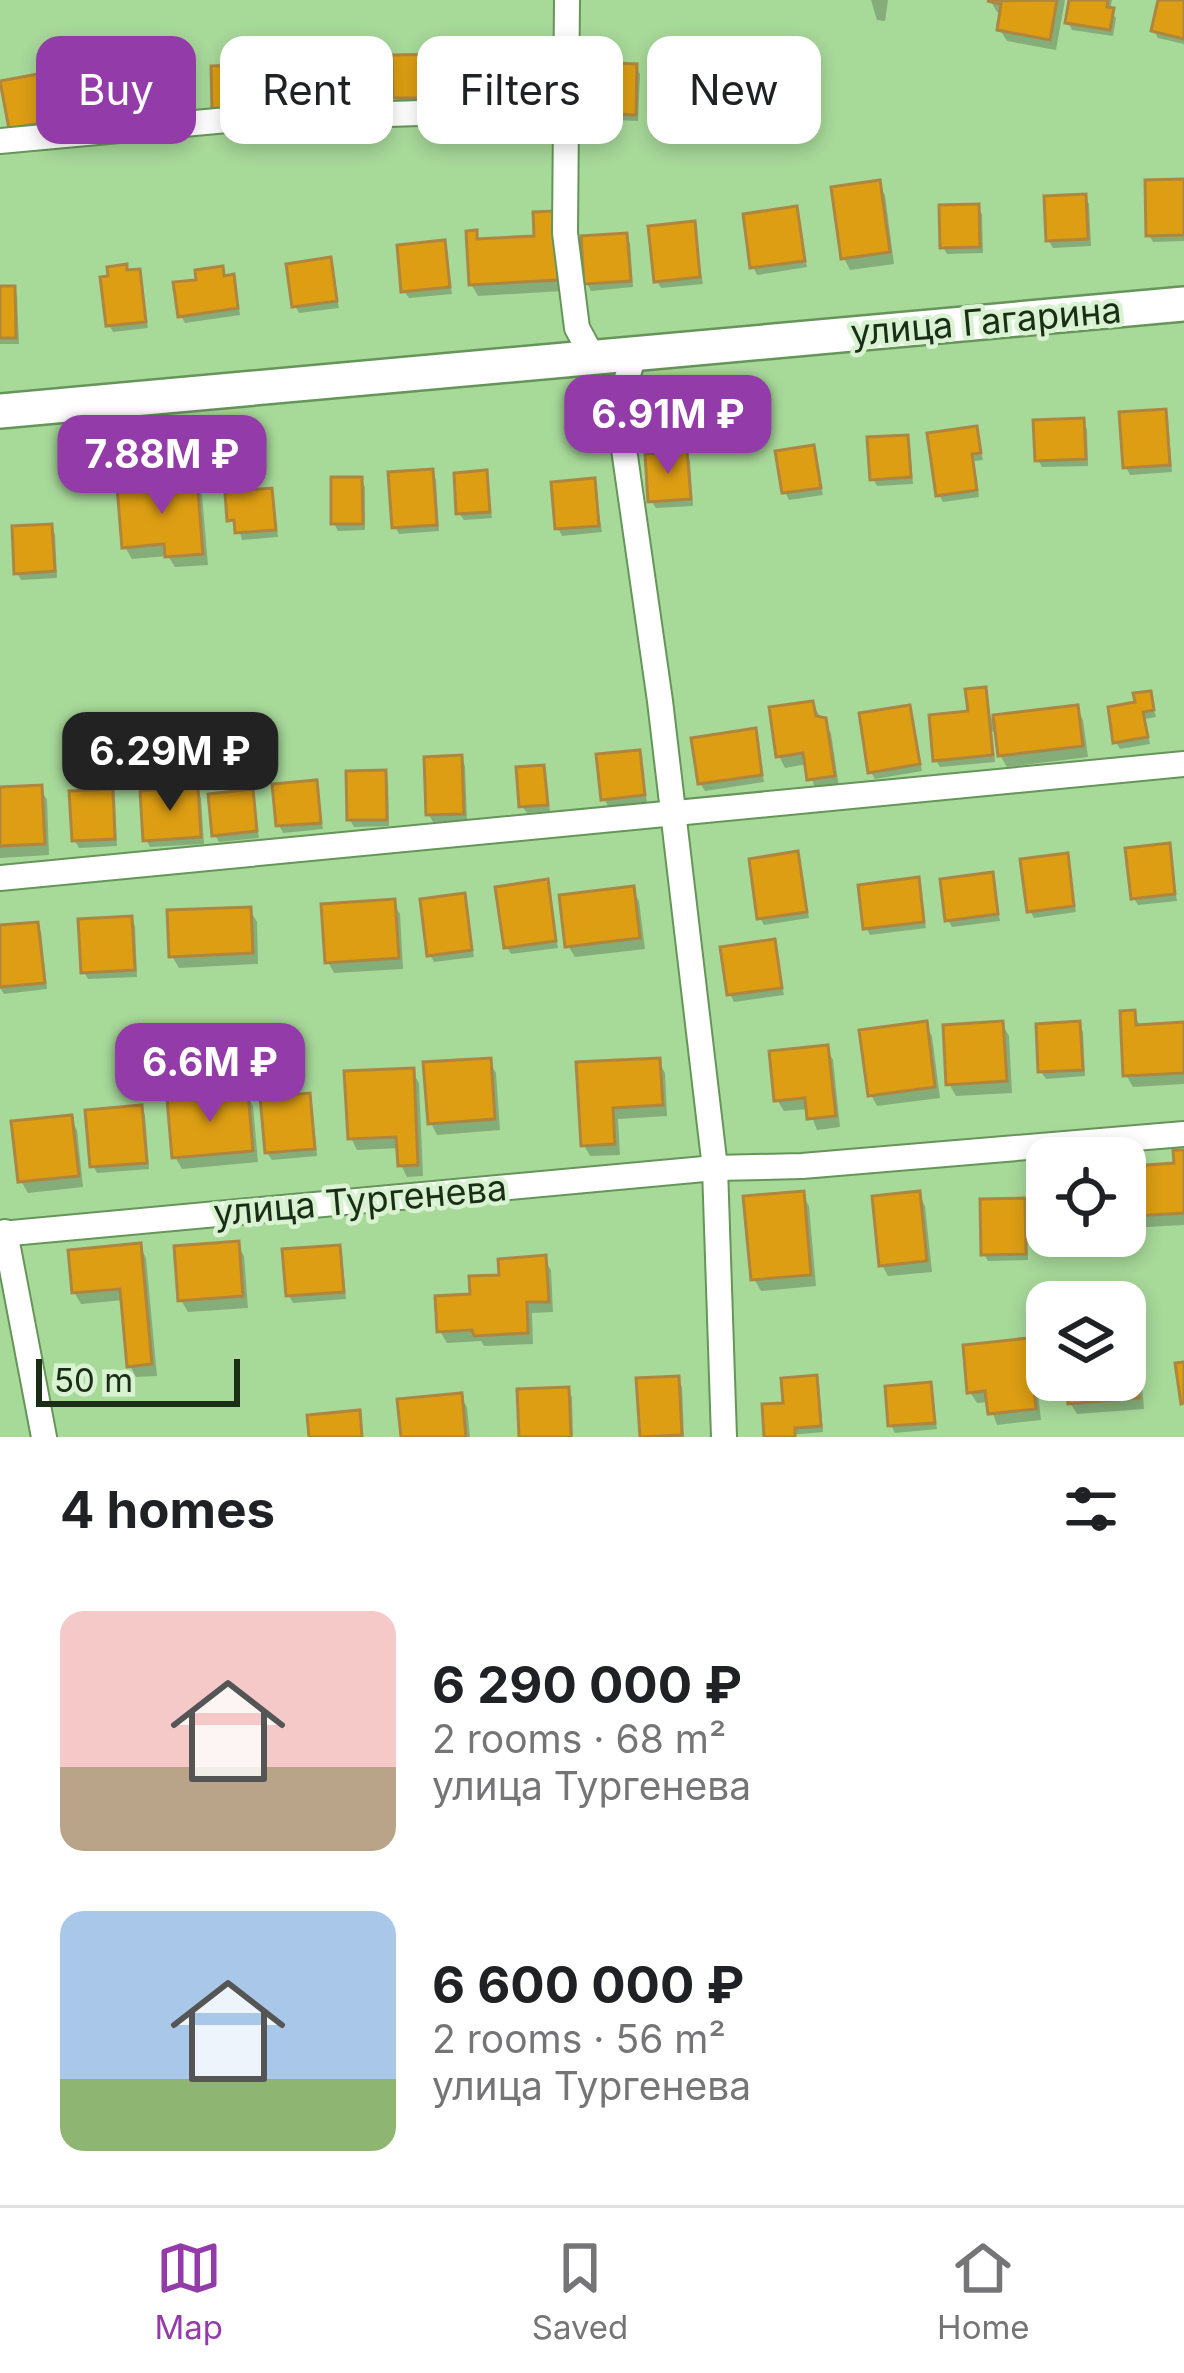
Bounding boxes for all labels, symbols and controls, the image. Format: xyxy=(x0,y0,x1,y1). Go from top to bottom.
chip: Buy xyxy=(36,36,196,144)
chip: Rent xyxy=(220,36,393,144)
chip: Filters xyxy=(417,36,623,144)
chip: New xyxy=(647,36,821,144)
street label: улица Гагарина xyxy=(849,287,1123,355)
pin: 6.91M ₽ xyxy=(557,375,779,477)
text: 6.91M ₽ xyxy=(591,390,745,437)
pin: 7.88M ₽ xyxy=(51,415,273,517)
text: 7.88M ₽ xyxy=(85,430,240,477)
pin: 6.29M ₽ xyxy=(59,712,281,814)
text: 6.29M ₽ xyxy=(89,727,251,774)
pin: 6.6M ₽ xyxy=(112,1023,308,1125)
text: 6.6M ₽ xyxy=(142,1038,278,1085)
map controls xyxy=(1026,1137,1146,1401)
button: locate xyxy=(1026,1137,1146,1257)
street label: улица Тургенева xyxy=(211,1165,509,1235)
button: layers xyxy=(1026,1281,1146,1401)
scale bar xyxy=(36,1353,240,1406)
text: 50 m xyxy=(54,1360,133,1400)
icon: filters xyxy=(1058,1476,1124,1542)
text: 4 homes xyxy=(60,1479,275,1540)
text: 6 290 000 ₽ xyxy=(432,1654,742,1715)
icon: home xyxy=(156,1659,300,1803)
text: 2 rooms · 68 m² xyxy=(432,1715,726,1762)
text: улица Тургенева xyxy=(432,1762,751,1809)
text: 6 600 000 ₽ xyxy=(432,1954,744,2015)
icon: home xyxy=(156,1959,300,2103)
text: 2 rooms · 56 m² xyxy=(432,2015,726,2062)
text: улица Тургенева xyxy=(432,2062,751,2109)
tab: Map xyxy=(154,2235,223,2347)
tab: Saved xyxy=(532,2235,628,2347)
tab: Home xyxy=(937,2235,1030,2347)

